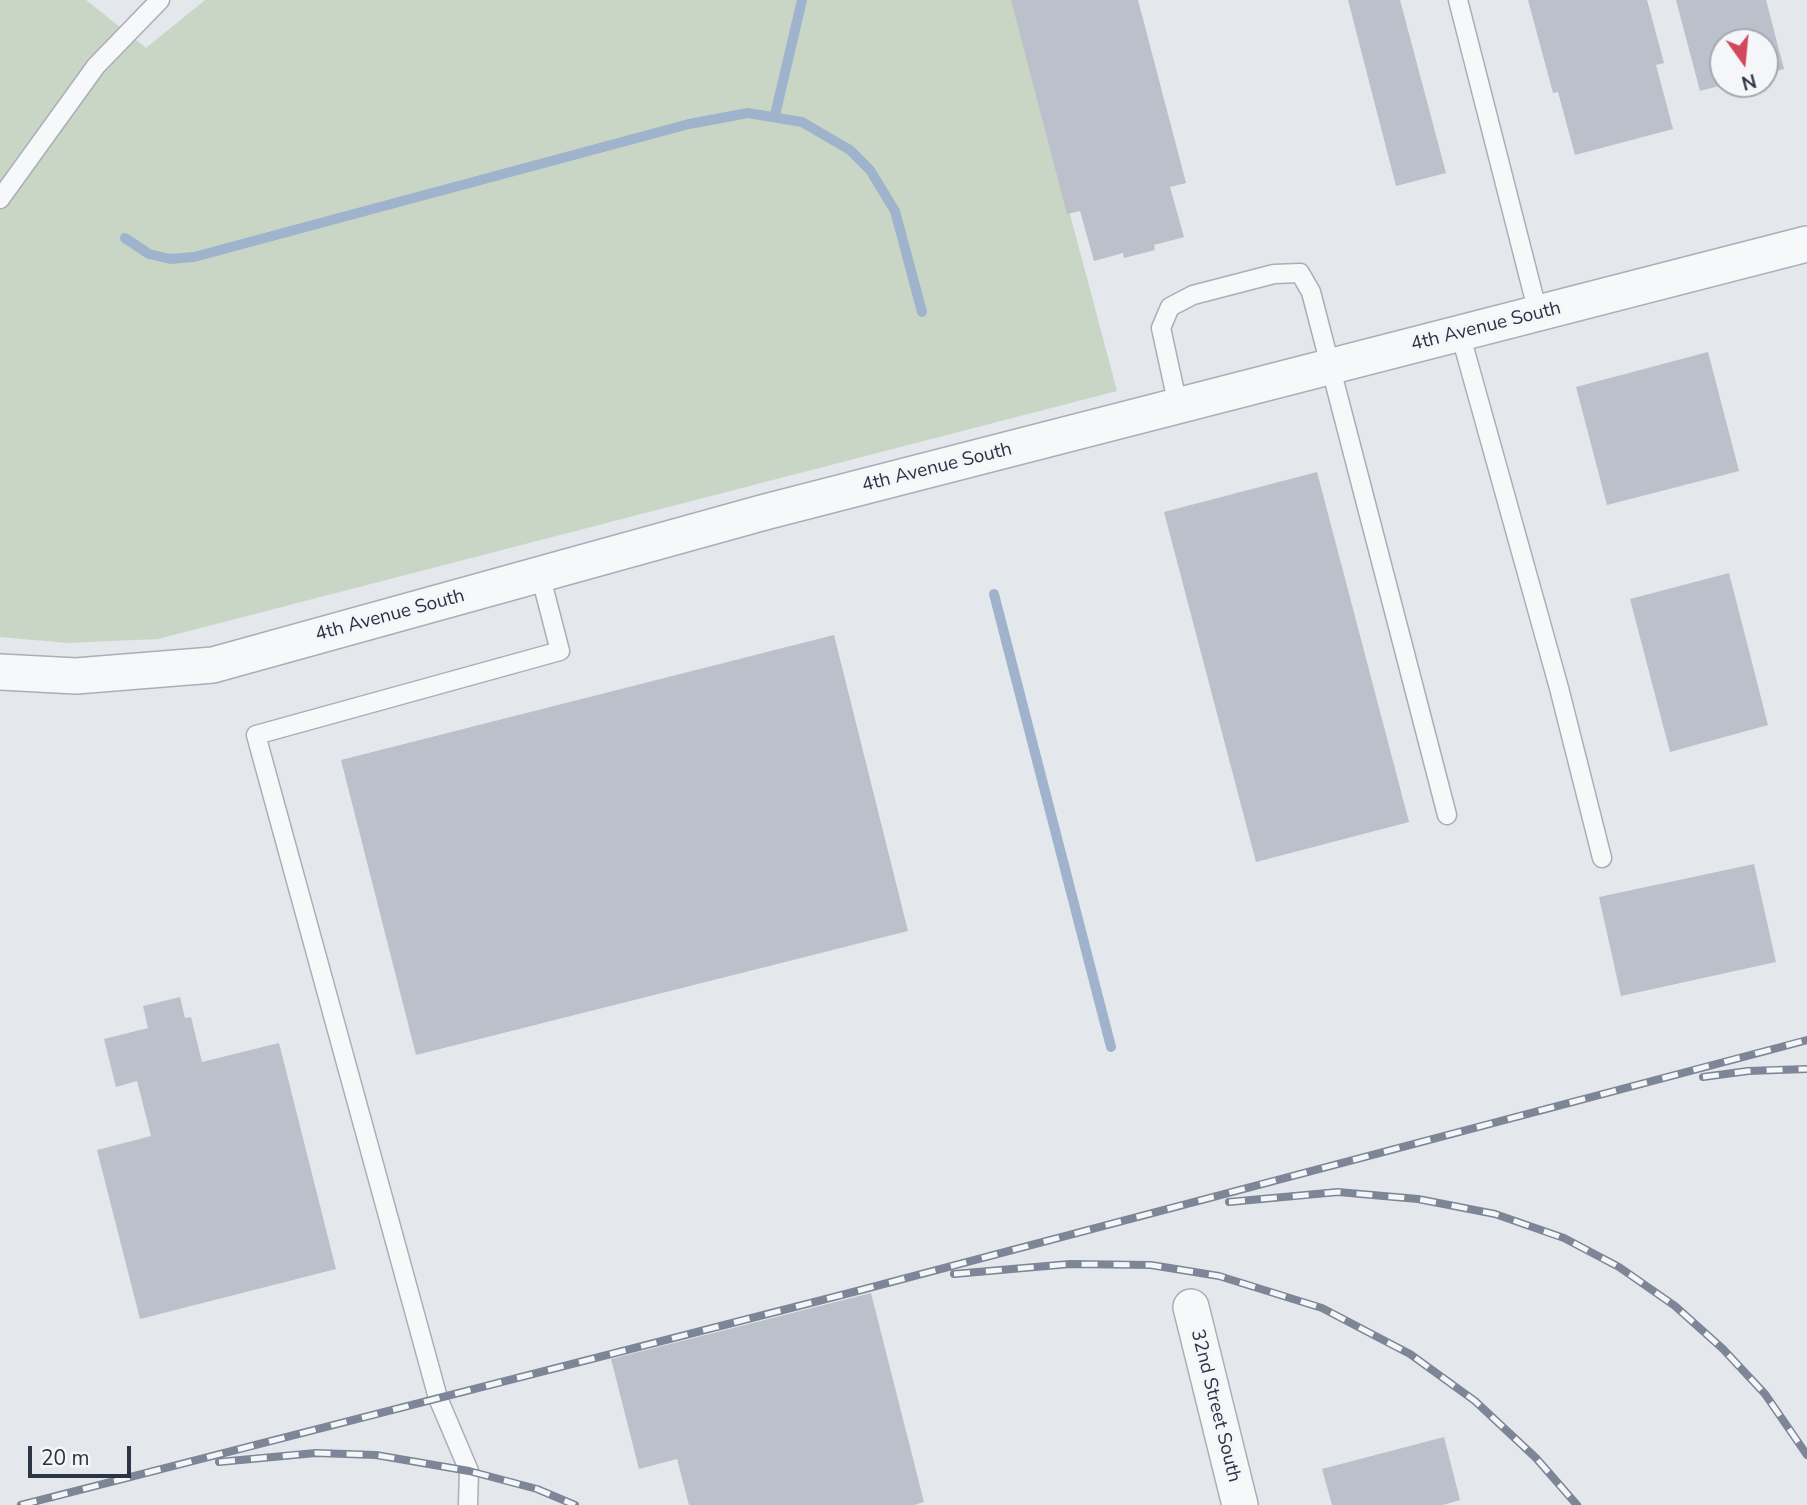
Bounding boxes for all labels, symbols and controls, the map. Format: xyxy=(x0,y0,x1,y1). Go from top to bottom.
north arrow xyxy=(1709,28,1779,98)
text: N xyxy=(1739,67,1759,96)
street label: 4th Avenue South xyxy=(1409,297,1563,357)
street label: 4th Avenue South xyxy=(860,438,1014,498)
street label: 4th Avenue South xyxy=(313,585,467,647)
street label: 32nd Street South xyxy=(1185,1327,1245,1485)
scale bar xyxy=(32,1432,135,1476)
text: 20 m xyxy=(41,1444,90,1472)

